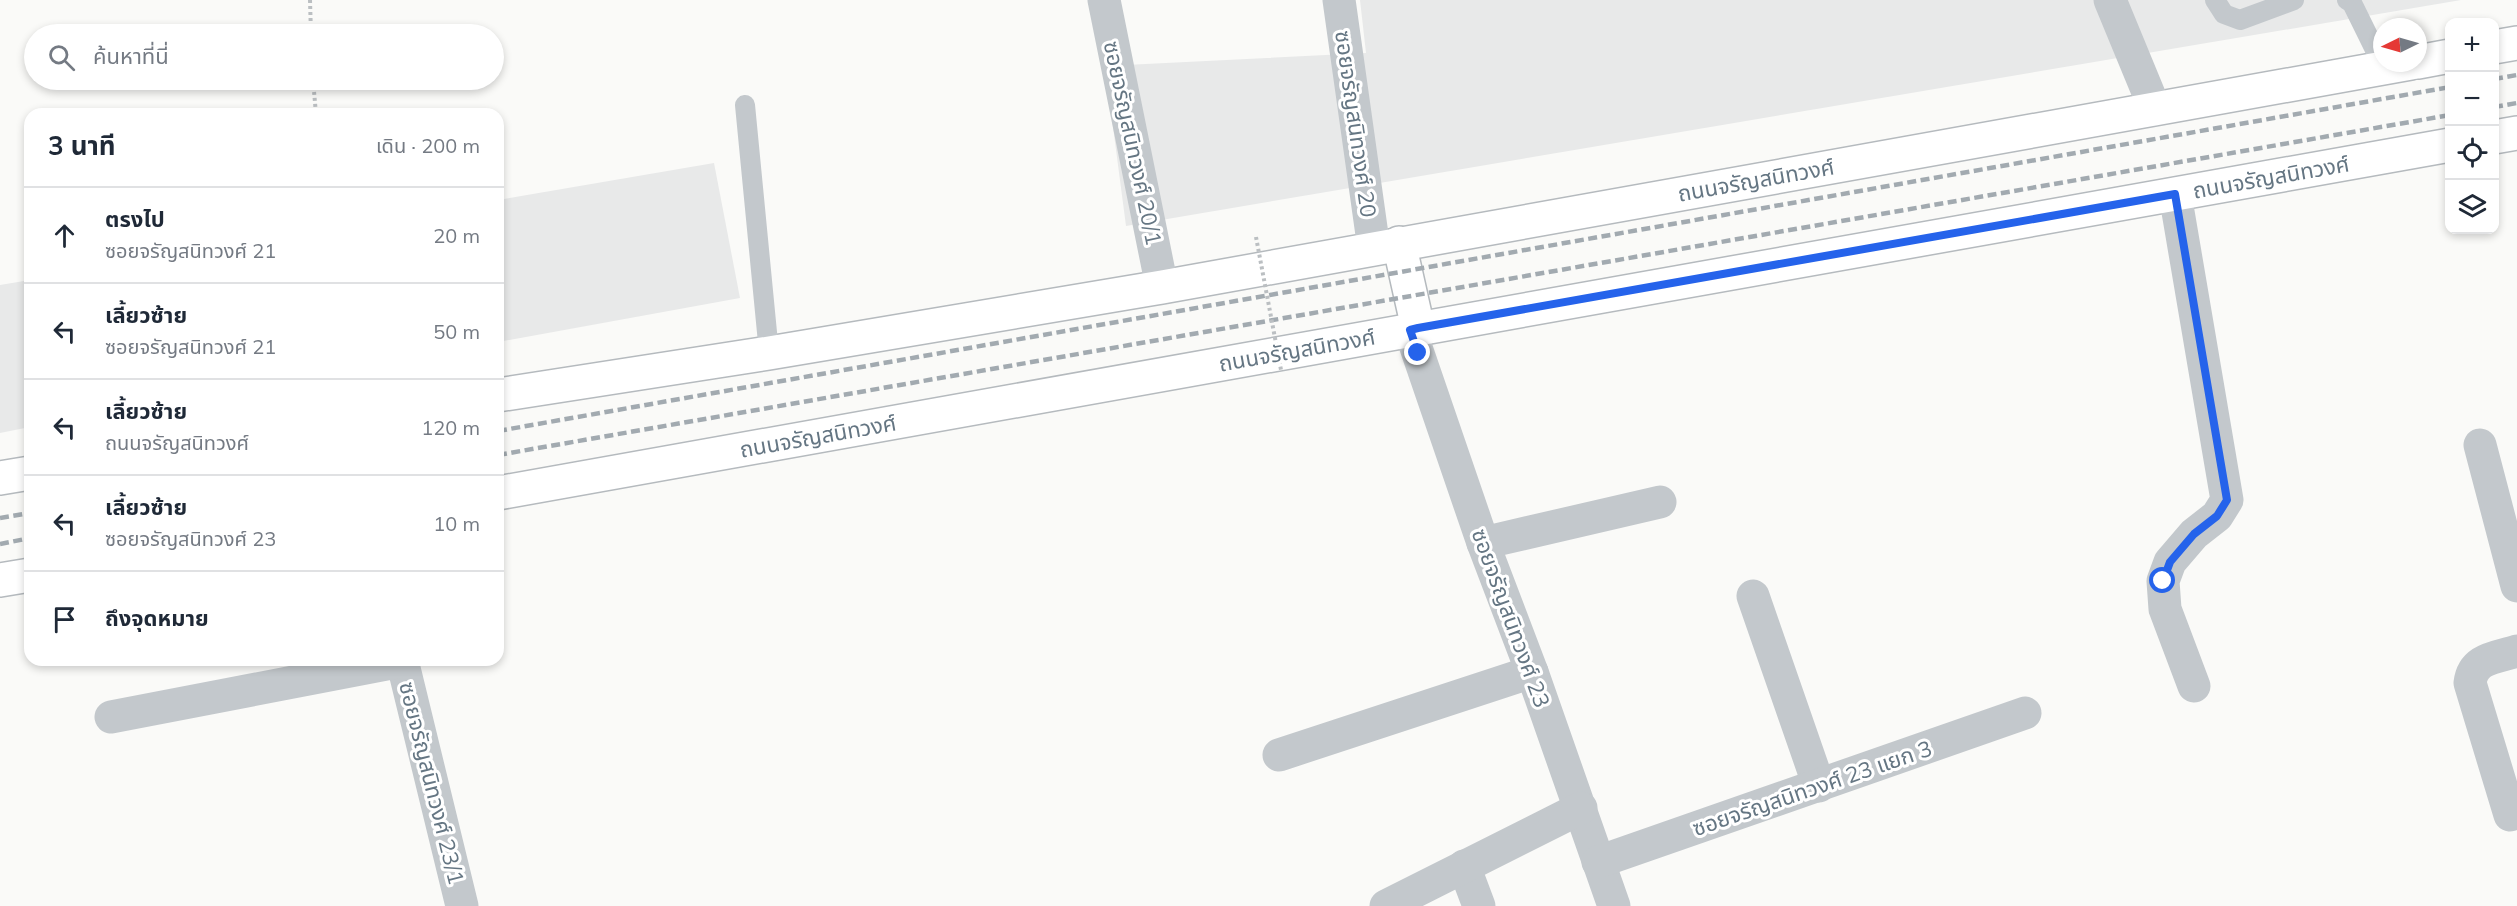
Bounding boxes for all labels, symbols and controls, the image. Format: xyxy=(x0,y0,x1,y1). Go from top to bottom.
north arrow xyxy=(2373,18,2427,72)
map controls xyxy=(2445,18,2499,234)
button: + xyxy=(2445,18,2499,72)
search box xyxy=(24,24,504,90)
street label: ซอยจรัญสนิทวงศ์ 20 xyxy=(1329,29,1383,219)
street label: ซอยจรัญสนิทวงศ์ 20/1 xyxy=(1098,38,1168,248)
icon: search xyxy=(45,41,78,74)
text: ค้นหาที่นี่ xyxy=(93,42,169,70)
button: − xyxy=(2445,72,2499,126)
button: locate xyxy=(2445,126,2499,180)
text: 3 นาที xyxy=(48,129,116,162)
text: เดิน · 200 m xyxy=(376,133,480,158)
street label: ถนนจรัญสนิทวงศ์ xyxy=(2190,149,2352,205)
street label: ถนนจรัญสนิทวงศ์ xyxy=(1675,152,1837,208)
button: layers xyxy=(2445,180,2499,234)
text: ตรงไป xyxy=(105,205,165,233)
icon: ahead xyxy=(48,219,81,252)
text: 20 m xyxy=(433,223,480,248)
text: ซอยจรัญสนิทวงศ์ 21 xyxy=(105,238,276,263)
text: เลี้ยวซ้าย xyxy=(105,301,187,329)
icon: left xyxy=(48,315,81,348)
text: 50 m xyxy=(433,319,480,344)
street label: ถนนจรัญสนิทวงศ์ xyxy=(1216,322,1378,378)
text: ซอยจรัญสนิทวงศ์ 21 xyxy=(105,334,276,359)
route end xyxy=(1404,339,1430,365)
text: เลี้ยวซ้าย xyxy=(105,397,187,425)
street label: ถนนจรัญสนิทวงศ์ xyxy=(737,408,899,464)
icon: left xyxy=(48,411,81,444)
text: 120 m xyxy=(421,415,480,440)
text: ถนนจรัญสนิทวงศ์ xyxy=(105,430,249,455)
text: เลี้ยวซ้าย xyxy=(105,493,187,521)
icon: left xyxy=(48,507,81,540)
text: 10 m xyxy=(433,511,480,536)
street label: ซอยจรัญสนิทวงศ์ 23 xyxy=(1466,525,1556,711)
text: ซอยจรัญสนิทวงศ์ 23 xyxy=(105,526,276,551)
route start xyxy=(2149,567,2175,593)
icon: arrive xyxy=(48,603,81,636)
text: ถึงจุดหมาย xyxy=(105,604,209,632)
street label: ซอยจรัญสนิทวงศ์ 23/1 xyxy=(393,679,471,887)
street label: ซอยจรัญสนิทวงศ์ 23 แยก 3 xyxy=(1689,734,1935,842)

